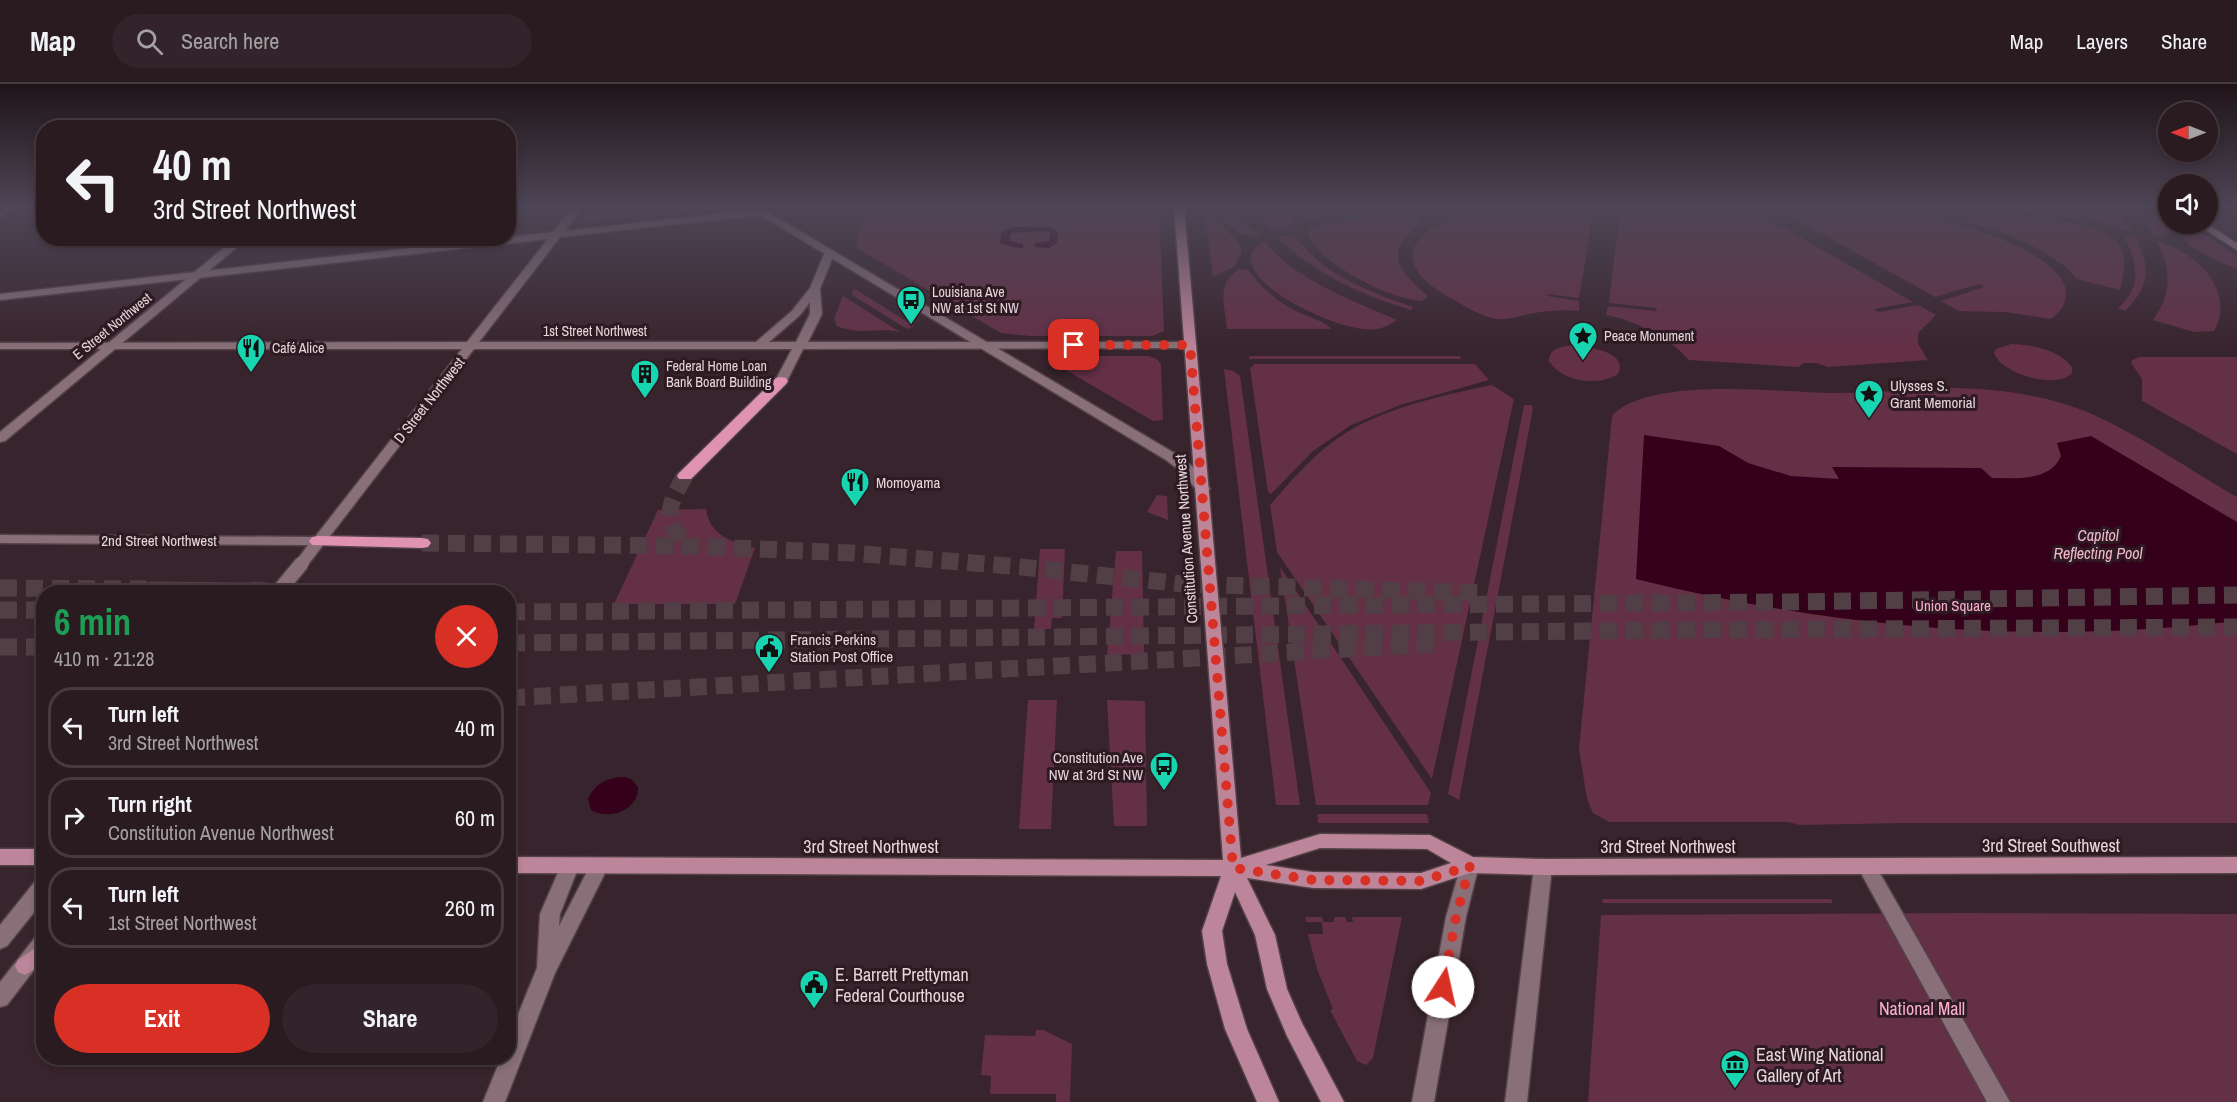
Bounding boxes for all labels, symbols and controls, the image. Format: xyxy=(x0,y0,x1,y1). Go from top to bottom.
search box xyxy=(112,14,532,68)
text: Map xyxy=(30,22,76,60)
icon: search xyxy=(133,25,166,58)
text: Search here xyxy=(181,26,279,56)
text: Map xyxy=(2010,27,2043,56)
text: Layers xyxy=(2076,27,2128,56)
text: Share xyxy=(2161,27,2207,56)
north arrow xyxy=(2158,102,2218,162)
map controls xyxy=(2158,102,2218,234)
text: 40 m xyxy=(153,137,232,193)
icon: left xyxy=(54,144,132,222)
button: sound xyxy=(2158,174,2218,234)
text: 3rd Street Northwest xyxy=(153,191,356,227)
place label: Louisiana Ave NW at 1st St NW xyxy=(932,283,1019,317)
bus stop icon: Louisiana Ave NW at 1st St NW xyxy=(895,284,927,326)
street label: E Street Northwest xyxy=(69,289,155,363)
pin xyxy=(1048,319,1099,370)
place icon: Peace Monument xyxy=(1567,320,1599,362)
street label: 1st Street Northwest xyxy=(543,322,647,340)
place label: Peace Monument xyxy=(1604,327,1694,345)
icon: arrive xyxy=(1057,328,1090,361)
restaurant icon: Café Alice xyxy=(235,332,267,374)
place label: Café Alice xyxy=(272,339,324,357)
street label: D Street Northwest xyxy=(389,352,470,447)
place label: Federal Home Loan Bank Board Building xyxy=(666,357,772,391)
building icon: Federal Home Loan Bank Board Building xyxy=(629,358,661,400)
place label: Ulysses S. Grant Memorial xyxy=(1890,375,1975,413)
place icon: Ulysses S. Grant Memorial xyxy=(1853,378,1885,420)
street label: Constitution Avenue Northwest xyxy=(1170,453,1202,624)
restaurant icon: Momoyama xyxy=(839,466,871,508)
place label: Momoyama xyxy=(876,472,940,493)
water label: Capitol Reflecting Pool xyxy=(2054,524,2144,564)
street label: 2nd Street Northwest xyxy=(101,530,217,551)
park label: Union Square xyxy=(1915,595,1991,616)
text: 6 min xyxy=(54,598,131,646)
button: close xyxy=(435,605,498,668)
place label: Francis Perkins Station Post Office xyxy=(790,629,893,667)
public building icon: Francis Perkins Station Post Office xyxy=(753,632,785,674)
text: 410 m · 21:28 xyxy=(54,645,154,672)
text: Turn left xyxy=(108,699,179,729)
icon: left xyxy=(57,711,90,744)
text: 40 m xyxy=(455,713,495,743)
text: 3rd Street Northwest xyxy=(108,729,258,756)
place label: Constitution Ave NW at 3rd St NW xyxy=(1049,747,1143,785)
bus stop icon: Constitution Ave NW at 3rd St NW xyxy=(1148,750,1180,792)
text: Turn right xyxy=(108,789,192,819)
icon: right xyxy=(57,801,90,834)
text: 60 m xyxy=(455,803,495,833)
text: Constitution Avenue Northwest xyxy=(108,819,334,846)
street label: 3rd Street Southwest xyxy=(1982,833,2120,858)
street label: 3rd Street Northwest xyxy=(803,834,939,859)
street label: 3rd Street Northwest xyxy=(1600,834,1736,859)
text: Turn left xyxy=(108,879,179,909)
icon: left xyxy=(57,891,90,924)
text: 260 m xyxy=(445,893,495,923)
text: 1st Street Northwest xyxy=(108,909,257,936)
position arrow xyxy=(1411,955,1475,1019)
place label: E. Barrett Prettyman Federal Courthouse xyxy=(835,962,969,1008)
public building icon: E. Barrett Prettyman Federal Courthouse xyxy=(798,968,830,1010)
button: Exit xyxy=(54,984,270,1053)
button: Share xyxy=(282,984,498,1053)
park label: National Mall xyxy=(1879,996,1965,1021)
place label: East Wing National Gallery of Art xyxy=(1756,1042,1883,1088)
museum icon: East Wing National Gallery of Art xyxy=(1719,1048,1751,1090)

